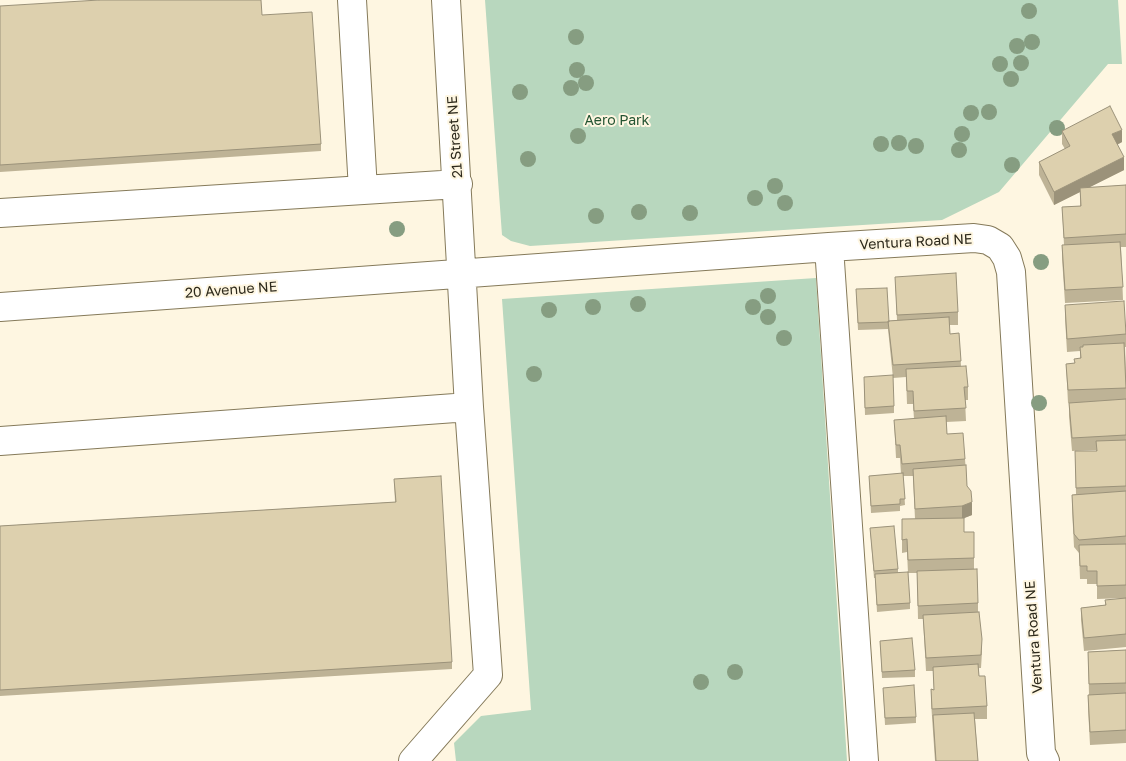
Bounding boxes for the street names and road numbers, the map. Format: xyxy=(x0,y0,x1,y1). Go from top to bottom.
street label: 21 Street NE xyxy=(444,95,466,179)
street label: Ventura Road NE xyxy=(859,231,973,253)
street label: 20 Avenue NE xyxy=(184,278,278,302)
street label: Ventura Road NE xyxy=(1022,580,1046,694)

